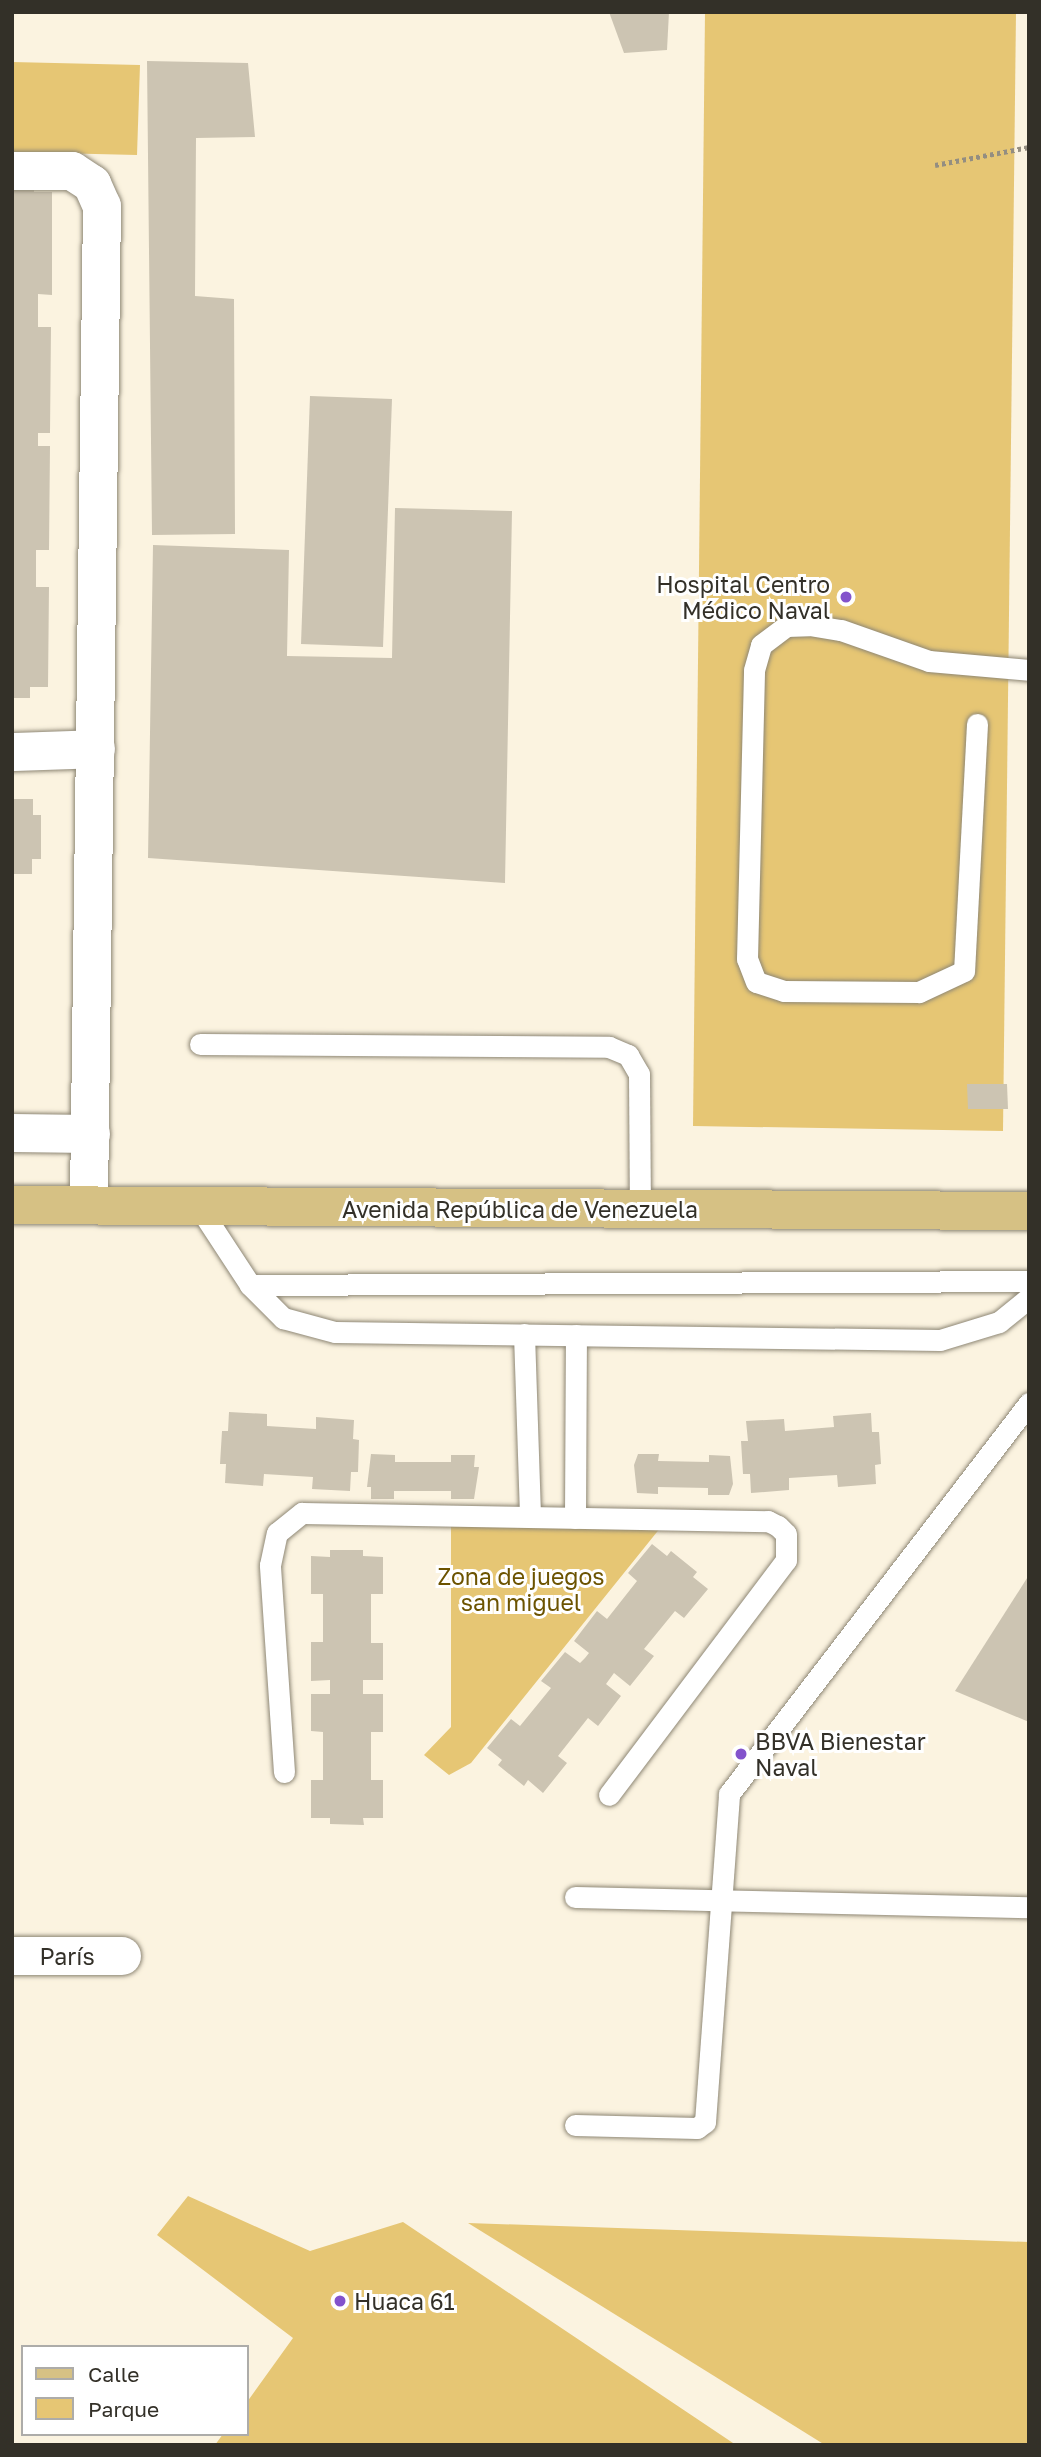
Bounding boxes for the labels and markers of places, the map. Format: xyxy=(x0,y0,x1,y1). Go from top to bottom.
place label: Hospital Centro Médico Naval xyxy=(656,570,830,624)
marker: Hospital Centro Médico Naval xyxy=(836,587,856,607)
place label: BBVA Bienestar Naval xyxy=(755,1727,926,1781)
marker: BBVA Bienestar Naval xyxy=(733,1746,749,1762)
place label: Huaca 61 xyxy=(354,2287,455,2315)
marker: Huaca 61 xyxy=(332,2293,348,2309)

